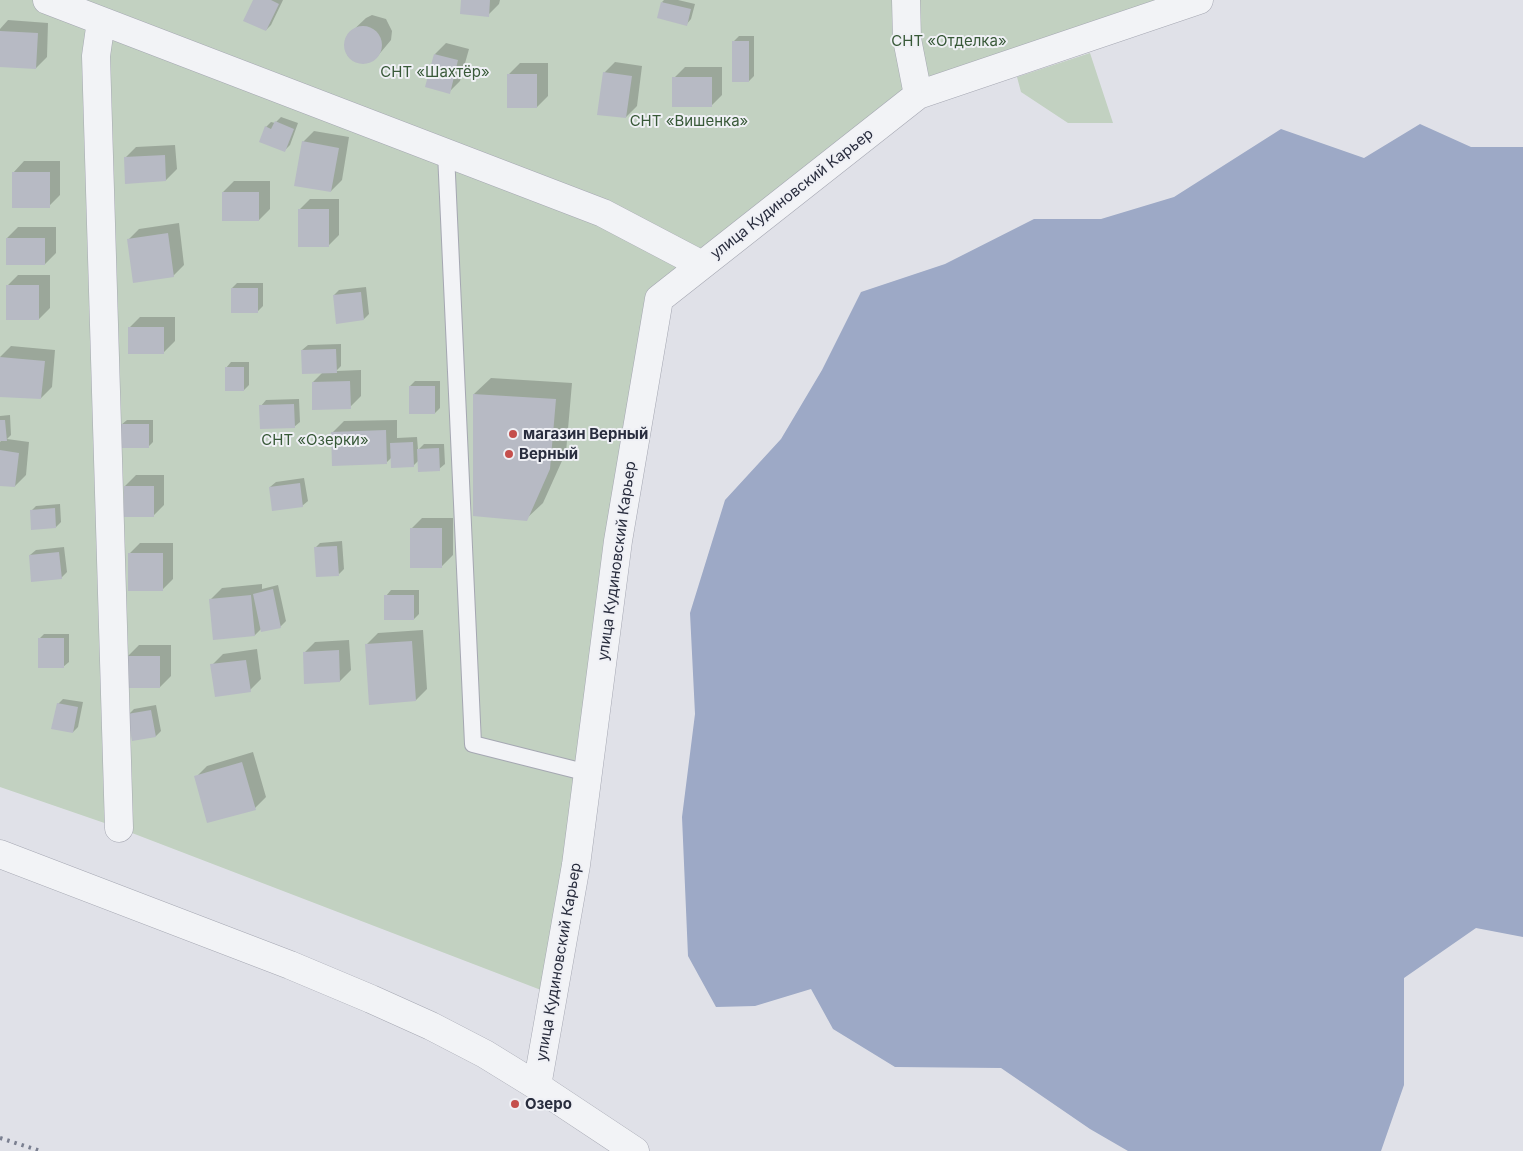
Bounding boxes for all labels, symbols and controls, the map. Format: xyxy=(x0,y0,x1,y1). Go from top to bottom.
park label: СНТ «Отделка» xyxy=(891,32,1007,50)
park label: СНТ «Шахтёр» xyxy=(380,63,490,81)
park label: СНТ «Вишенка» xyxy=(630,112,748,130)
street label: улица Кудиновский Карьер xyxy=(707,125,877,263)
place label: магазин Верный xyxy=(523,425,648,443)
marker: магазин Верный xyxy=(507,428,519,440)
park label: СНТ «Озерки» xyxy=(261,431,369,449)
place label: Верный xyxy=(519,445,578,463)
marker: Верный xyxy=(503,448,515,460)
street label: улица Кудиновский Карьер xyxy=(594,460,640,662)
street label: улица Кудиновский Карьер xyxy=(533,861,585,1063)
place label: Озеро xyxy=(525,1095,572,1113)
marker: Озеро xyxy=(509,1098,521,1110)

